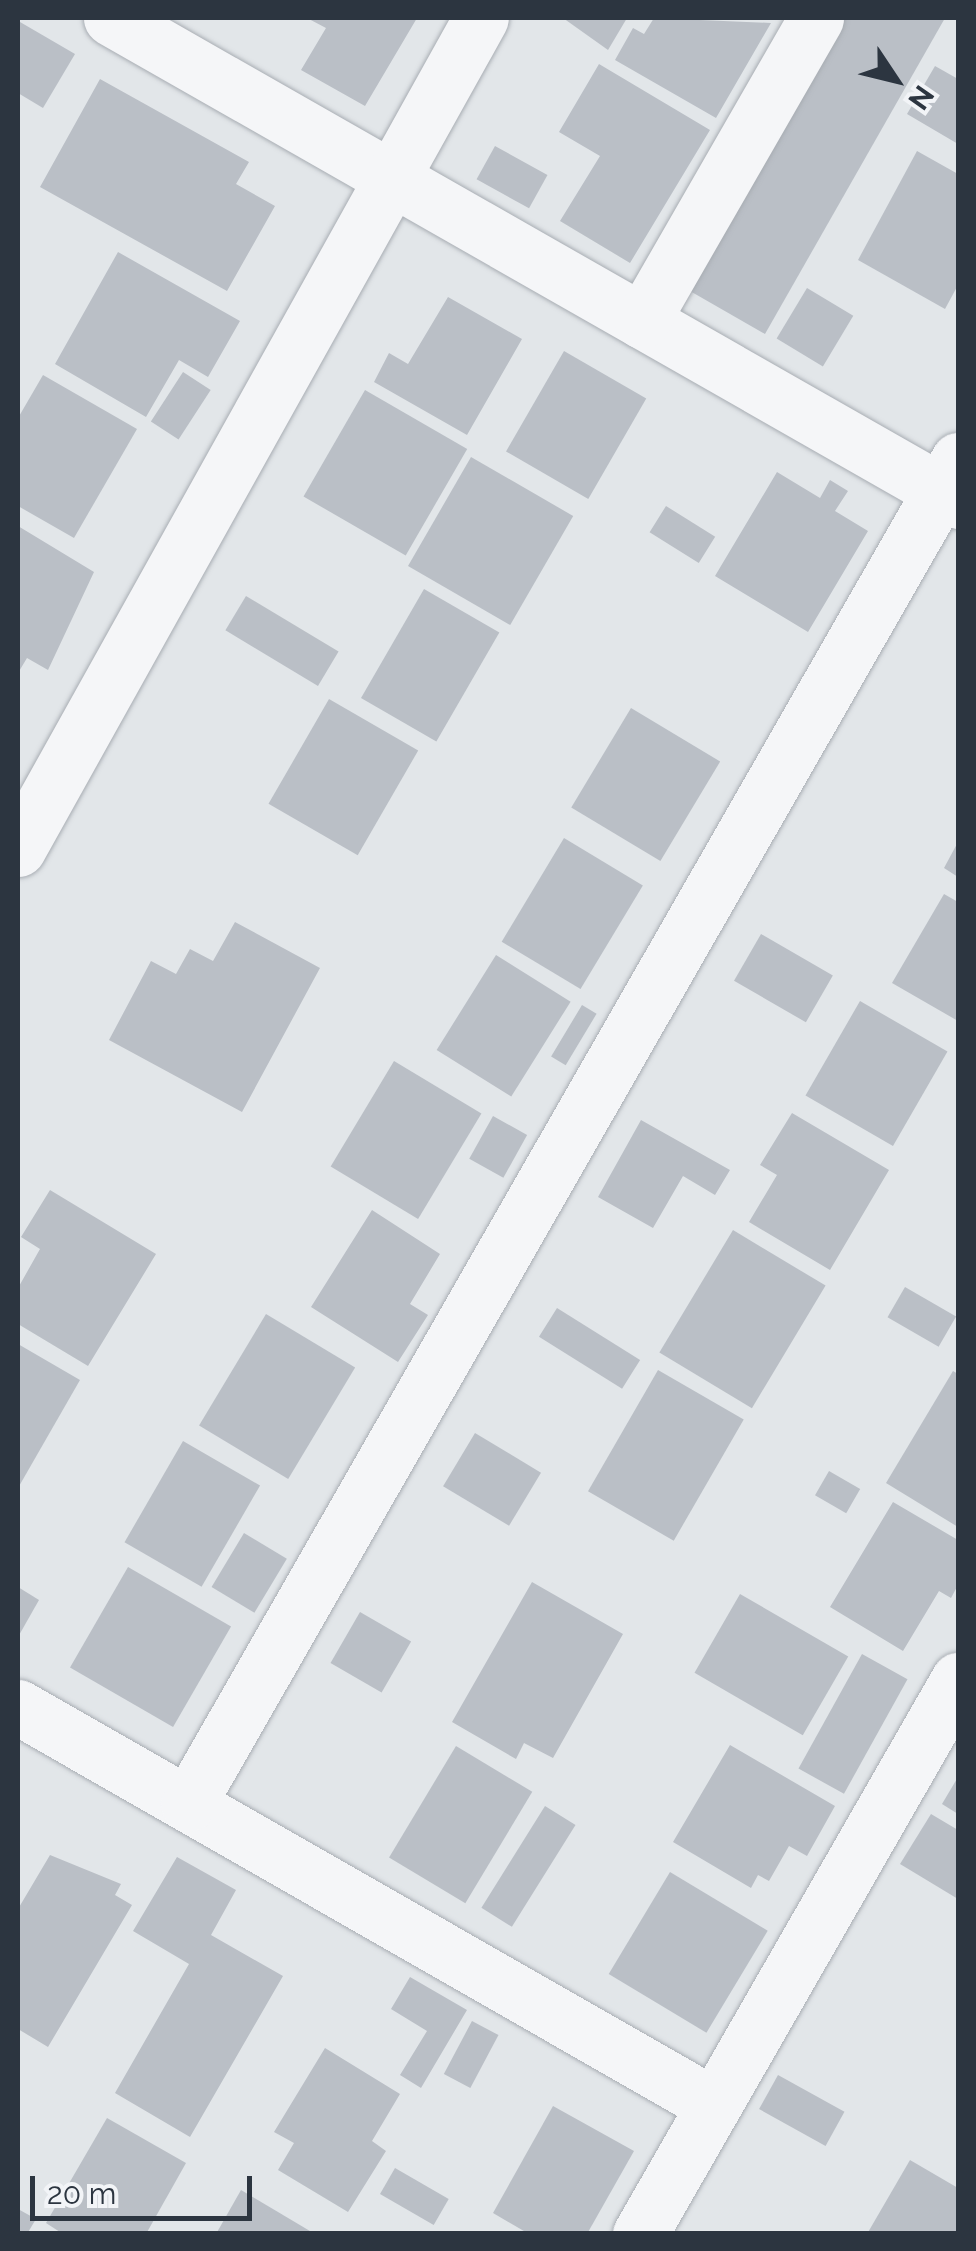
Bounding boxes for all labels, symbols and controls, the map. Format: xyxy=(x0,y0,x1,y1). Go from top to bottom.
north arrow xyxy=(846,30,946,130)
text: N xyxy=(901,79,941,116)
scale bar xyxy=(35,2156,258,2218)
text: 20 m xyxy=(47,2176,116,2211)

